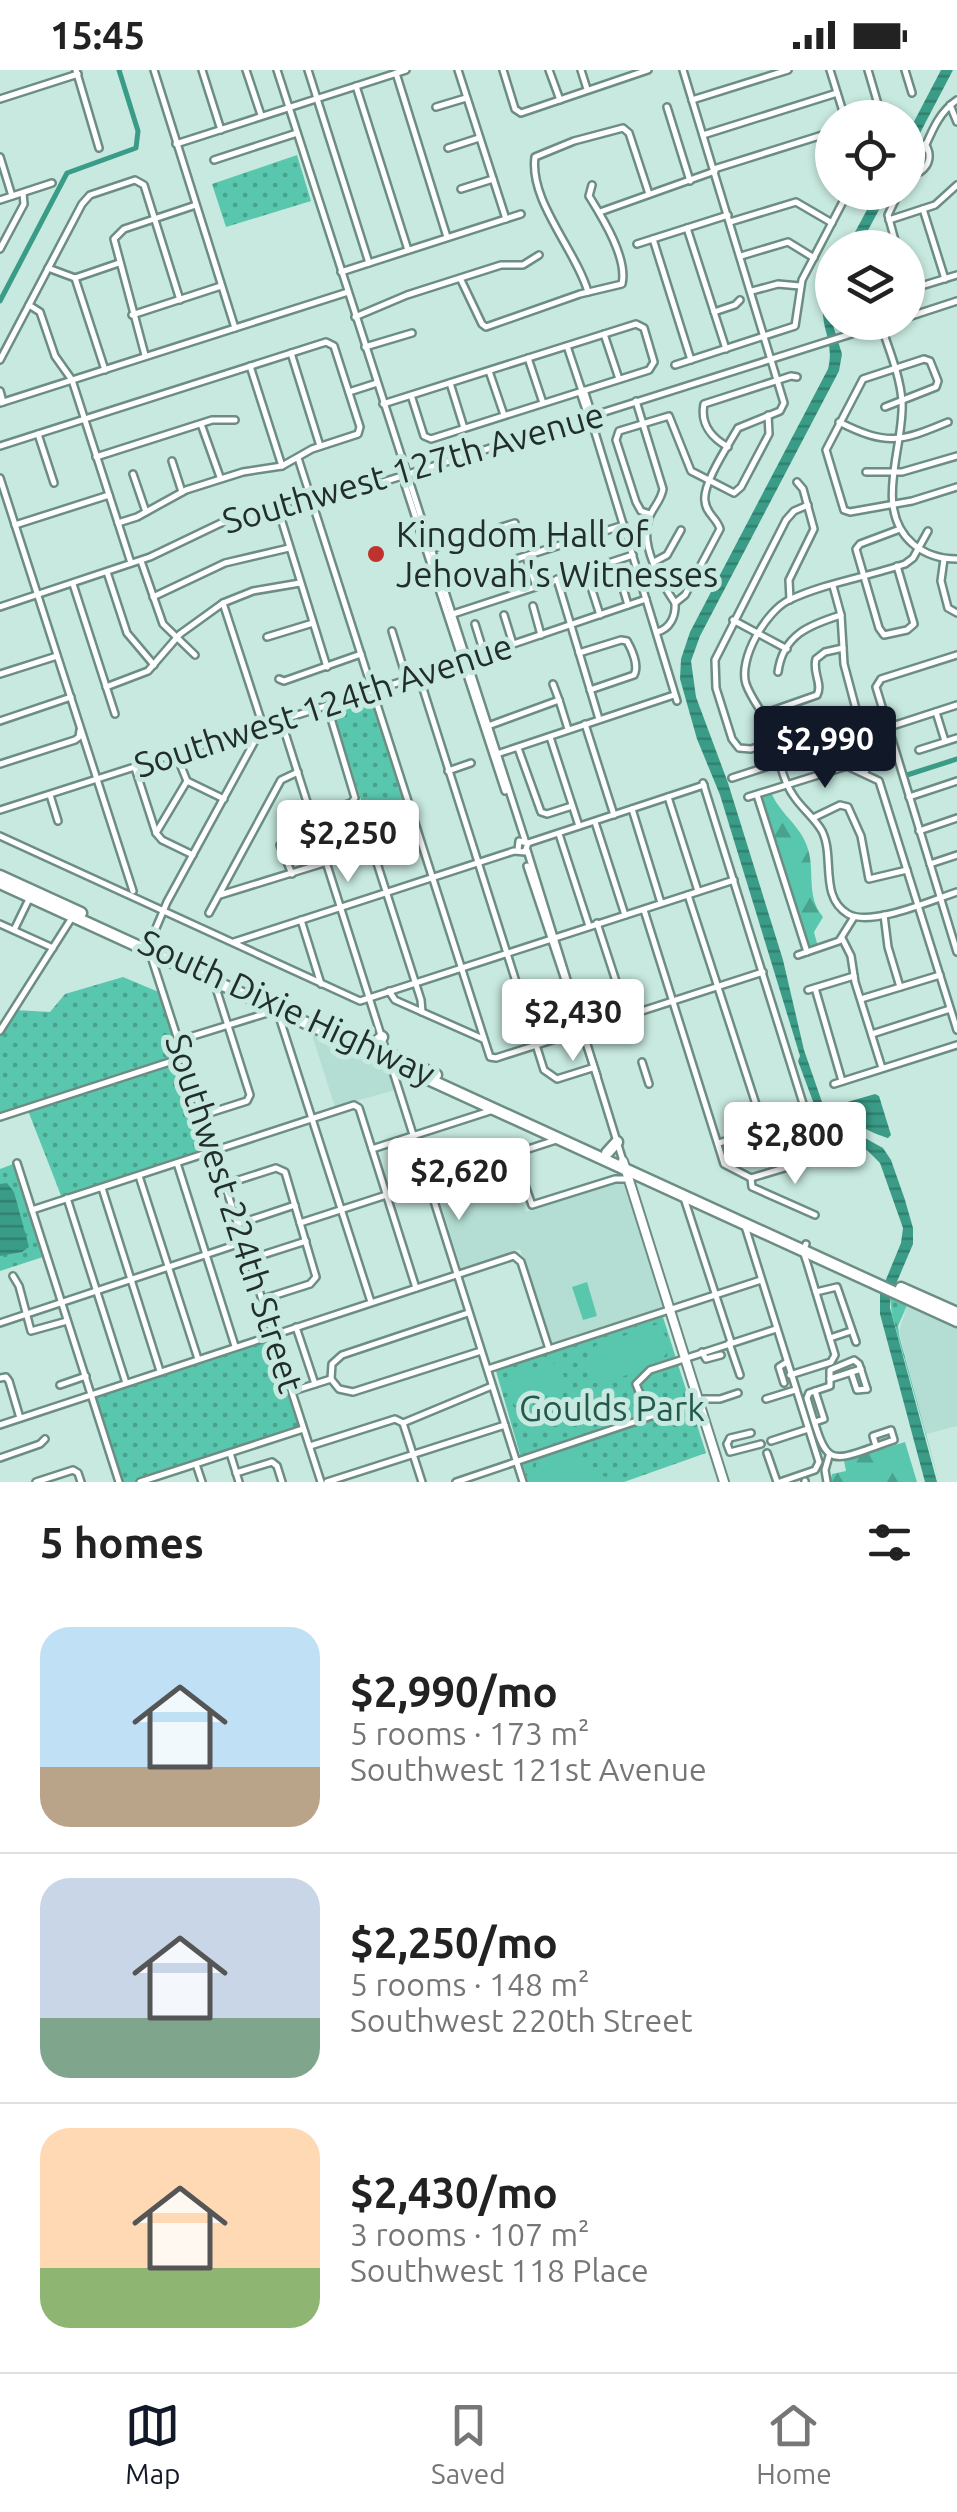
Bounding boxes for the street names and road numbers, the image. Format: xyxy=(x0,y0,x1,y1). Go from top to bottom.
street label: Southwest 127th Avenue xyxy=(218,393,608,541)
street label: Southwest 124th Avenue xyxy=(129,625,517,785)
street label: South Dixie Highway xyxy=(133,921,442,1093)
street label: Southwest 224th Street xyxy=(158,1029,312,1398)

